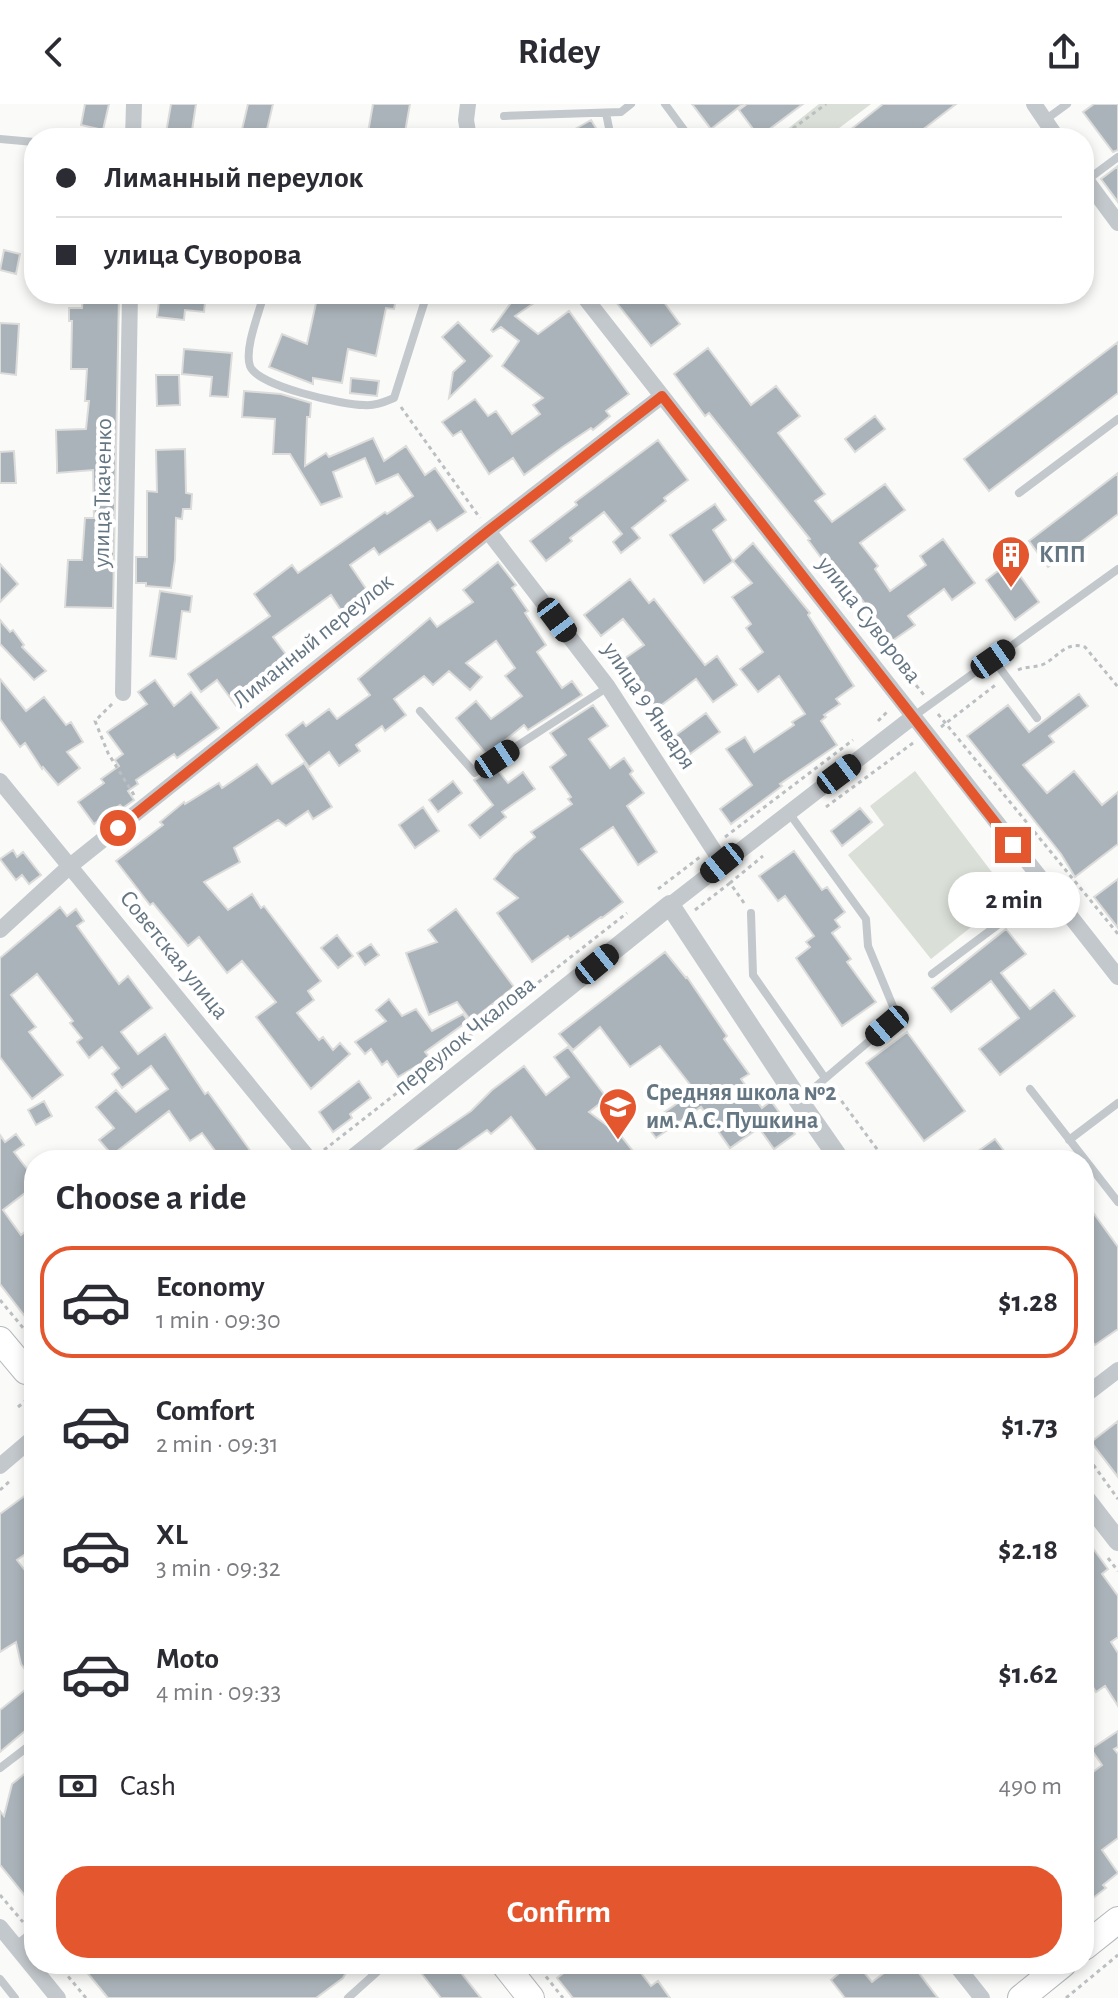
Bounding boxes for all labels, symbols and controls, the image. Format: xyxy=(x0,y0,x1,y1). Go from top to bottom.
icon: back xyxy=(32,30,76,74)
icon: share xyxy=(1042,30,1086,74)
text: Ridey xyxy=(518,34,600,70)
text: Лиманный переулок xyxy=(104,163,363,193)
text: улица Суворова xyxy=(104,240,302,270)
street label: улица Ткаченко xyxy=(90,418,116,569)
building icon: КПП xyxy=(990,534,1032,589)
place label: КПП xyxy=(1039,543,1086,567)
street label: улица Суворова xyxy=(812,552,926,688)
street label: Лиманный переулок xyxy=(228,569,398,713)
car xyxy=(533,594,581,646)
car xyxy=(966,635,1020,683)
street label: улица 9 Января xyxy=(597,637,700,774)
car xyxy=(470,736,524,782)
car xyxy=(813,750,865,798)
route start xyxy=(100,810,136,846)
route end xyxy=(995,827,1031,863)
car xyxy=(696,839,748,887)
callout: 2 min xyxy=(947,873,1079,929)
street label: Советская улица xyxy=(115,886,233,1024)
text: 2 min xyxy=(985,887,1043,913)
car xyxy=(571,940,623,988)
street label: переулок Чкалова xyxy=(390,972,540,1100)
car xyxy=(861,1001,913,1051)
place label: Средняя школа №2 им. А.С. Пушкина xyxy=(646,1081,837,1133)
school or university icon: Средняя школа №2 им. А.С. Пушкина xyxy=(597,1086,639,1141)
text: Choose a ride xyxy=(56,1180,246,1216)
icon: car xyxy=(60,1266,132,1338)
text: Economy xyxy=(156,1272,265,1302)
text: $1.28 xyxy=(998,1287,1058,1317)
text: 1 min · 09:30 xyxy=(156,1307,281,1333)
icon: car xyxy=(60,1390,132,1462)
text: Comfort xyxy=(156,1396,255,1426)
text: $1.73 xyxy=(1001,1411,1058,1441)
text: 2 min · 09:31 xyxy=(156,1431,279,1457)
icon: car xyxy=(60,1514,132,1586)
text: XL xyxy=(156,1520,188,1550)
text: $2.18 xyxy=(998,1535,1058,1565)
text: 3 min · 09:32 xyxy=(156,1555,281,1581)
icon: car xyxy=(60,1638,132,1710)
text: Moto xyxy=(156,1644,219,1674)
text: $1.62 xyxy=(998,1659,1058,1689)
text: 4 min · 09:33 xyxy=(156,1679,281,1705)
icon: cash xyxy=(56,1764,100,1808)
text: Cash xyxy=(120,1771,176,1801)
text: 490 m xyxy=(998,1773,1062,1799)
button: Confirm xyxy=(56,1866,1062,1958)

